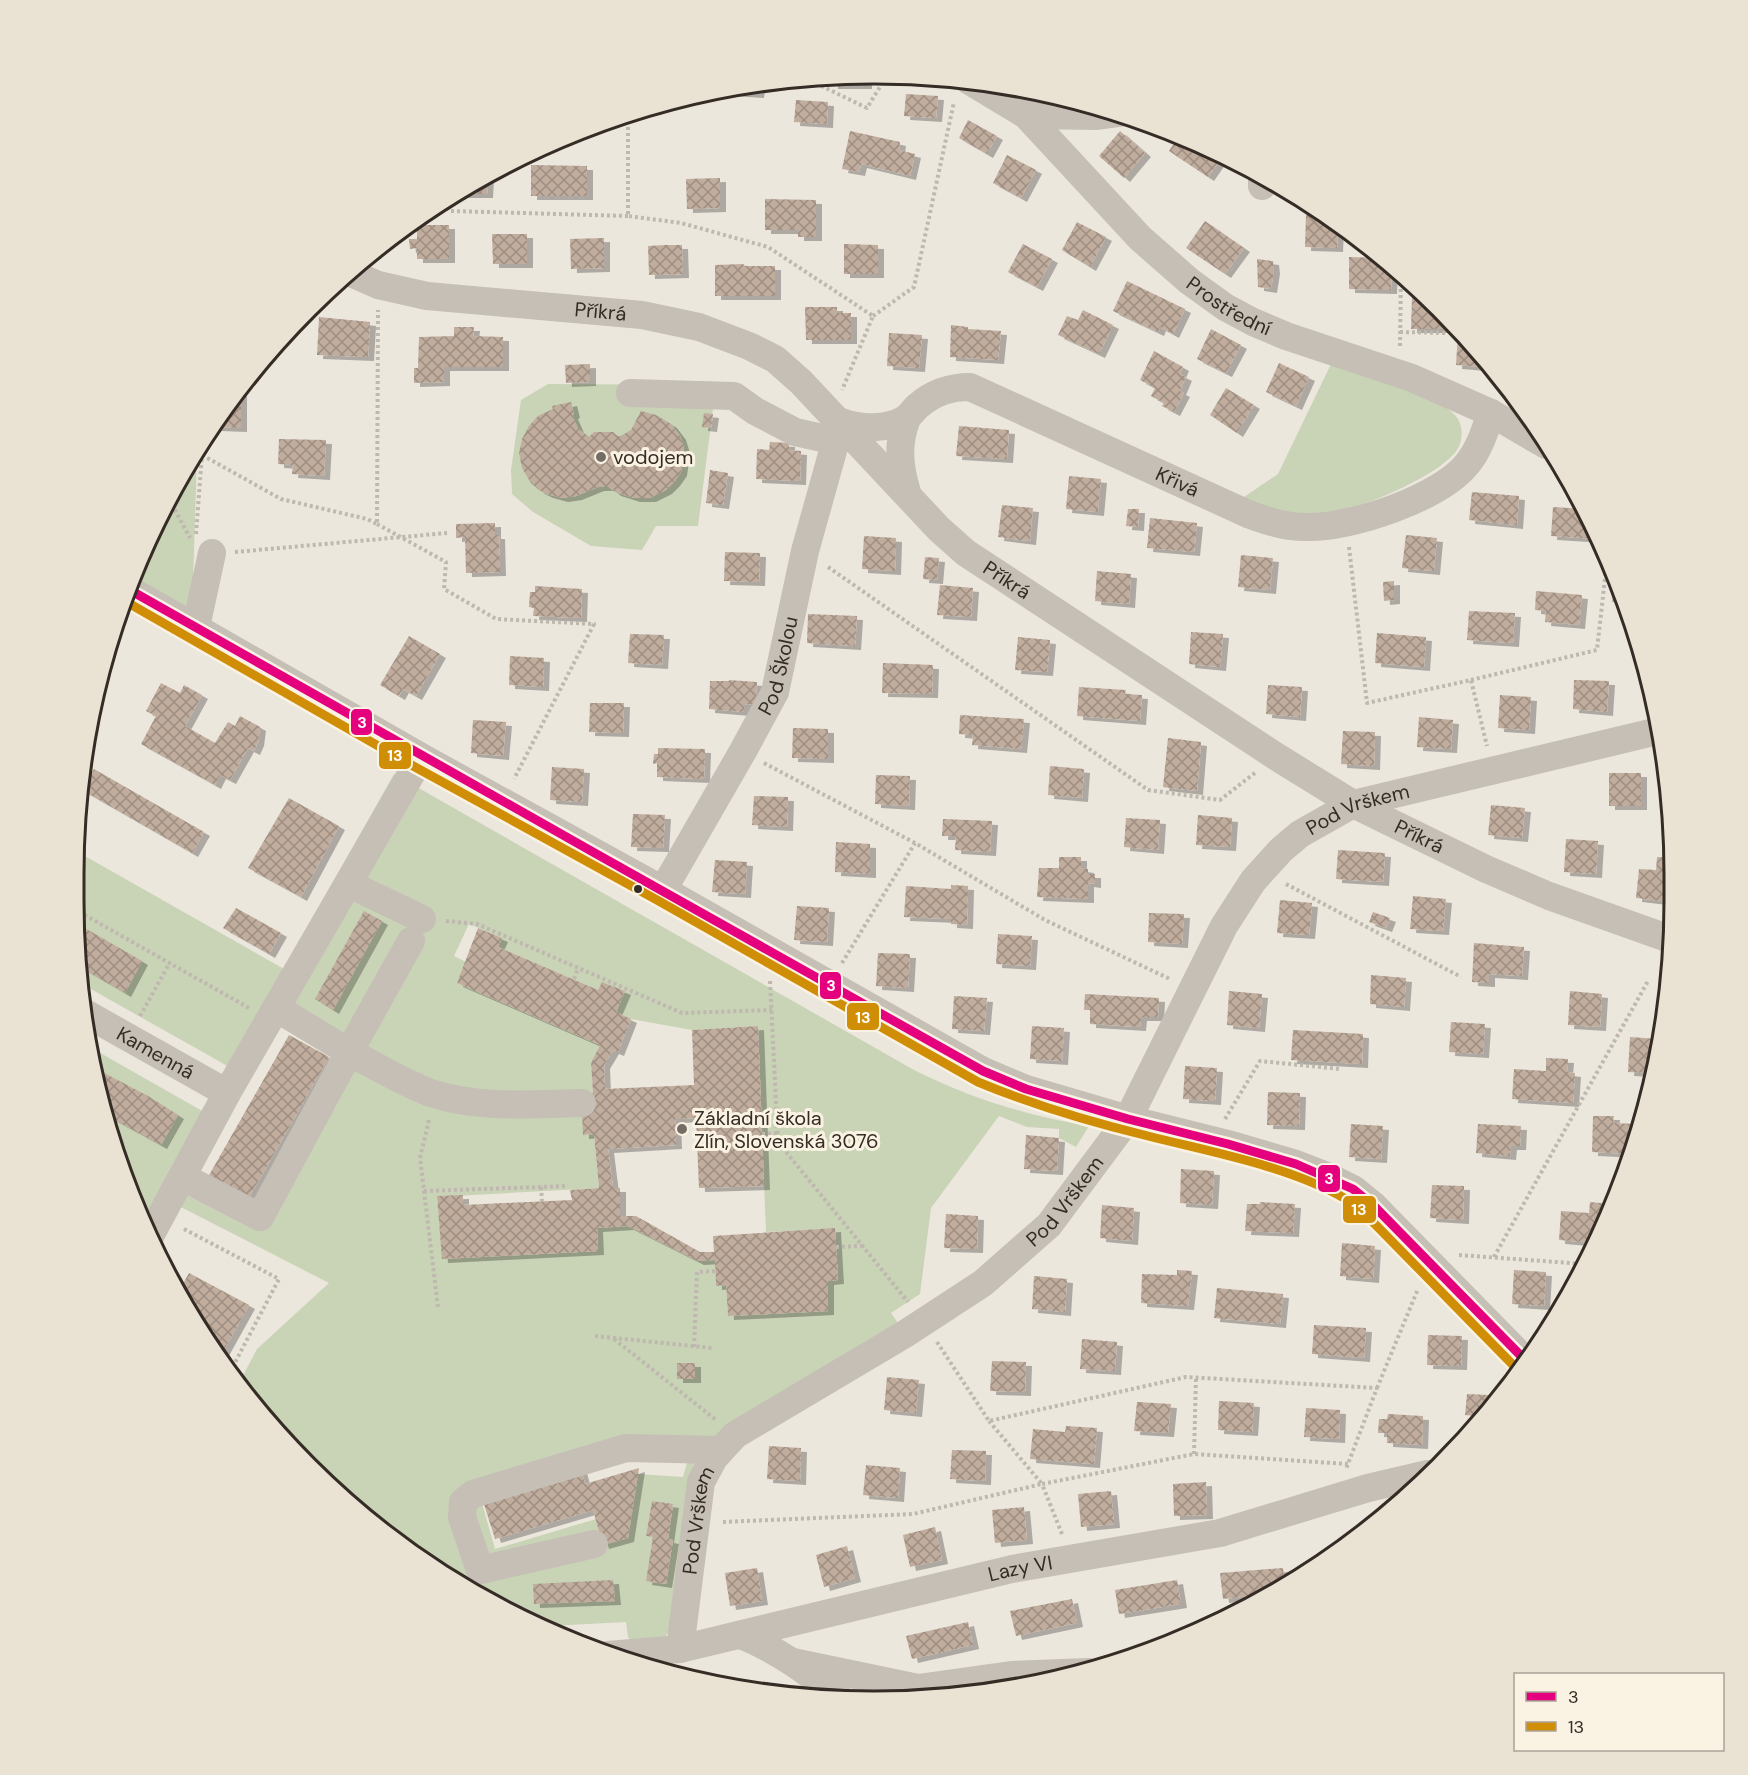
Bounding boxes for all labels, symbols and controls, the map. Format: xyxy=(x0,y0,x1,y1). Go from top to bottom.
street label: Prostřední xyxy=(1181,270,1276,341)
street label: Příkrá xyxy=(574,296,628,327)
place label: vodojem xyxy=(613,444,693,470)
marker: vodojem xyxy=(594,450,608,464)
street label: Křivá xyxy=(1152,461,1203,503)
street label: Příkrá xyxy=(978,555,1036,605)
street label: Pod Školou xyxy=(752,614,804,719)
line badge: 3 xyxy=(350,708,373,736)
text: 3 xyxy=(357,712,367,733)
line badge: 13 xyxy=(378,741,412,770)
text: 13 xyxy=(387,745,403,766)
street label: Pod Vrškem xyxy=(1301,778,1412,841)
street label: Příkrá xyxy=(1390,813,1448,859)
unlabelled marker xyxy=(632,883,644,895)
line badge: 3 xyxy=(819,971,842,1000)
text: 3 xyxy=(826,975,836,996)
line badge: 13 xyxy=(846,1002,880,1031)
text: 13 xyxy=(855,1007,871,1028)
street label: Kamenná xyxy=(112,1021,199,1085)
place label: Základní škola Zlín, Slovenská 3076 xyxy=(694,1105,879,1154)
marker: Základní škola Zlín, Slovenská 3076 xyxy=(675,1122,689,1136)
street label: Pod Vrškem xyxy=(1021,1150,1109,1252)
line badge: 3 xyxy=(1317,1164,1341,1193)
text: 3 xyxy=(1324,1168,1334,1189)
line badge: 13 xyxy=(1342,1195,1377,1224)
text: 13 xyxy=(1351,1199,1367,1220)
street label: Pod Vrškem xyxy=(676,1461,720,1576)
street label: Lazy VI xyxy=(985,1549,1054,1587)
legend xyxy=(1514,1673,1724,1751)
text: 3 xyxy=(1568,1685,1579,1709)
text: 13 xyxy=(1568,1715,1584,1739)

